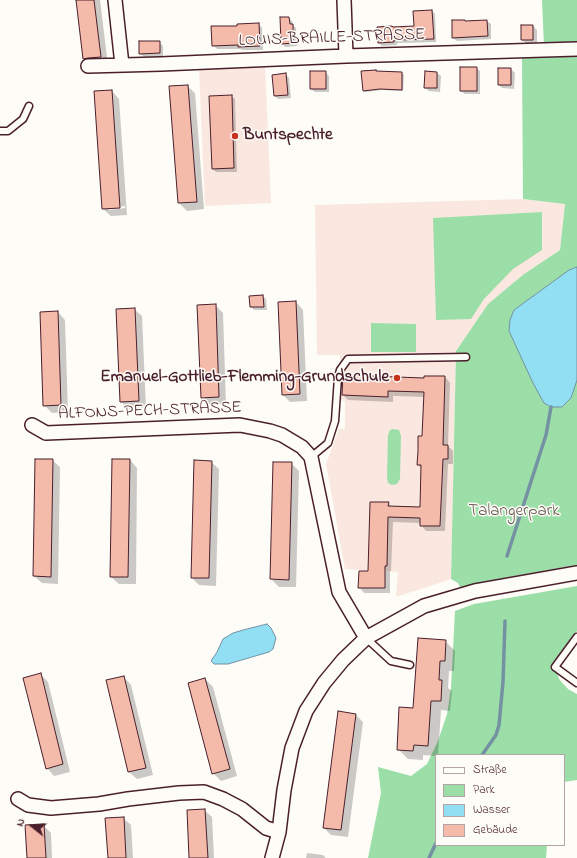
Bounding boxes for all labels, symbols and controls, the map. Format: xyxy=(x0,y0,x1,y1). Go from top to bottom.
street label: LOUIS-BRAILLE-STRASSE xyxy=(238,26,426,52)
place label: Buntspechte xyxy=(243,126,333,146)
marker: Buntspechte xyxy=(230,131,240,141)
place label: Emanuel-Gottlieb-Flemming-Grundschule xyxy=(100,368,389,388)
marker: Emanuel-Gottlieb-Flemming-Grundschule xyxy=(392,373,402,383)
street label: ALFONS-PECH-STRASSE xyxy=(58,399,242,425)
park label: Talangerpark xyxy=(468,502,560,522)
legend xyxy=(435,754,565,846)
text: Straße xyxy=(473,761,507,779)
text: Park xyxy=(473,781,495,799)
text: Wasser xyxy=(473,801,510,819)
north arrow xyxy=(12,806,52,846)
text: N xyxy=(12,817,29,828)
text: Gebäude xyxy=(473,821,517,839)

